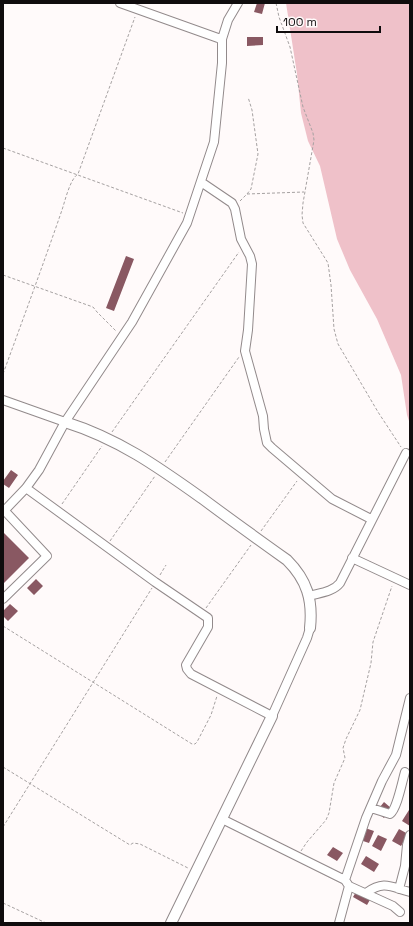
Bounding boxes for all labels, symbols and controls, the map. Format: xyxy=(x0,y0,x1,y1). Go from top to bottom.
scale bar xyxy=(277,8,380,34)
text: 100 m xyxy=(283,14,317,30)

